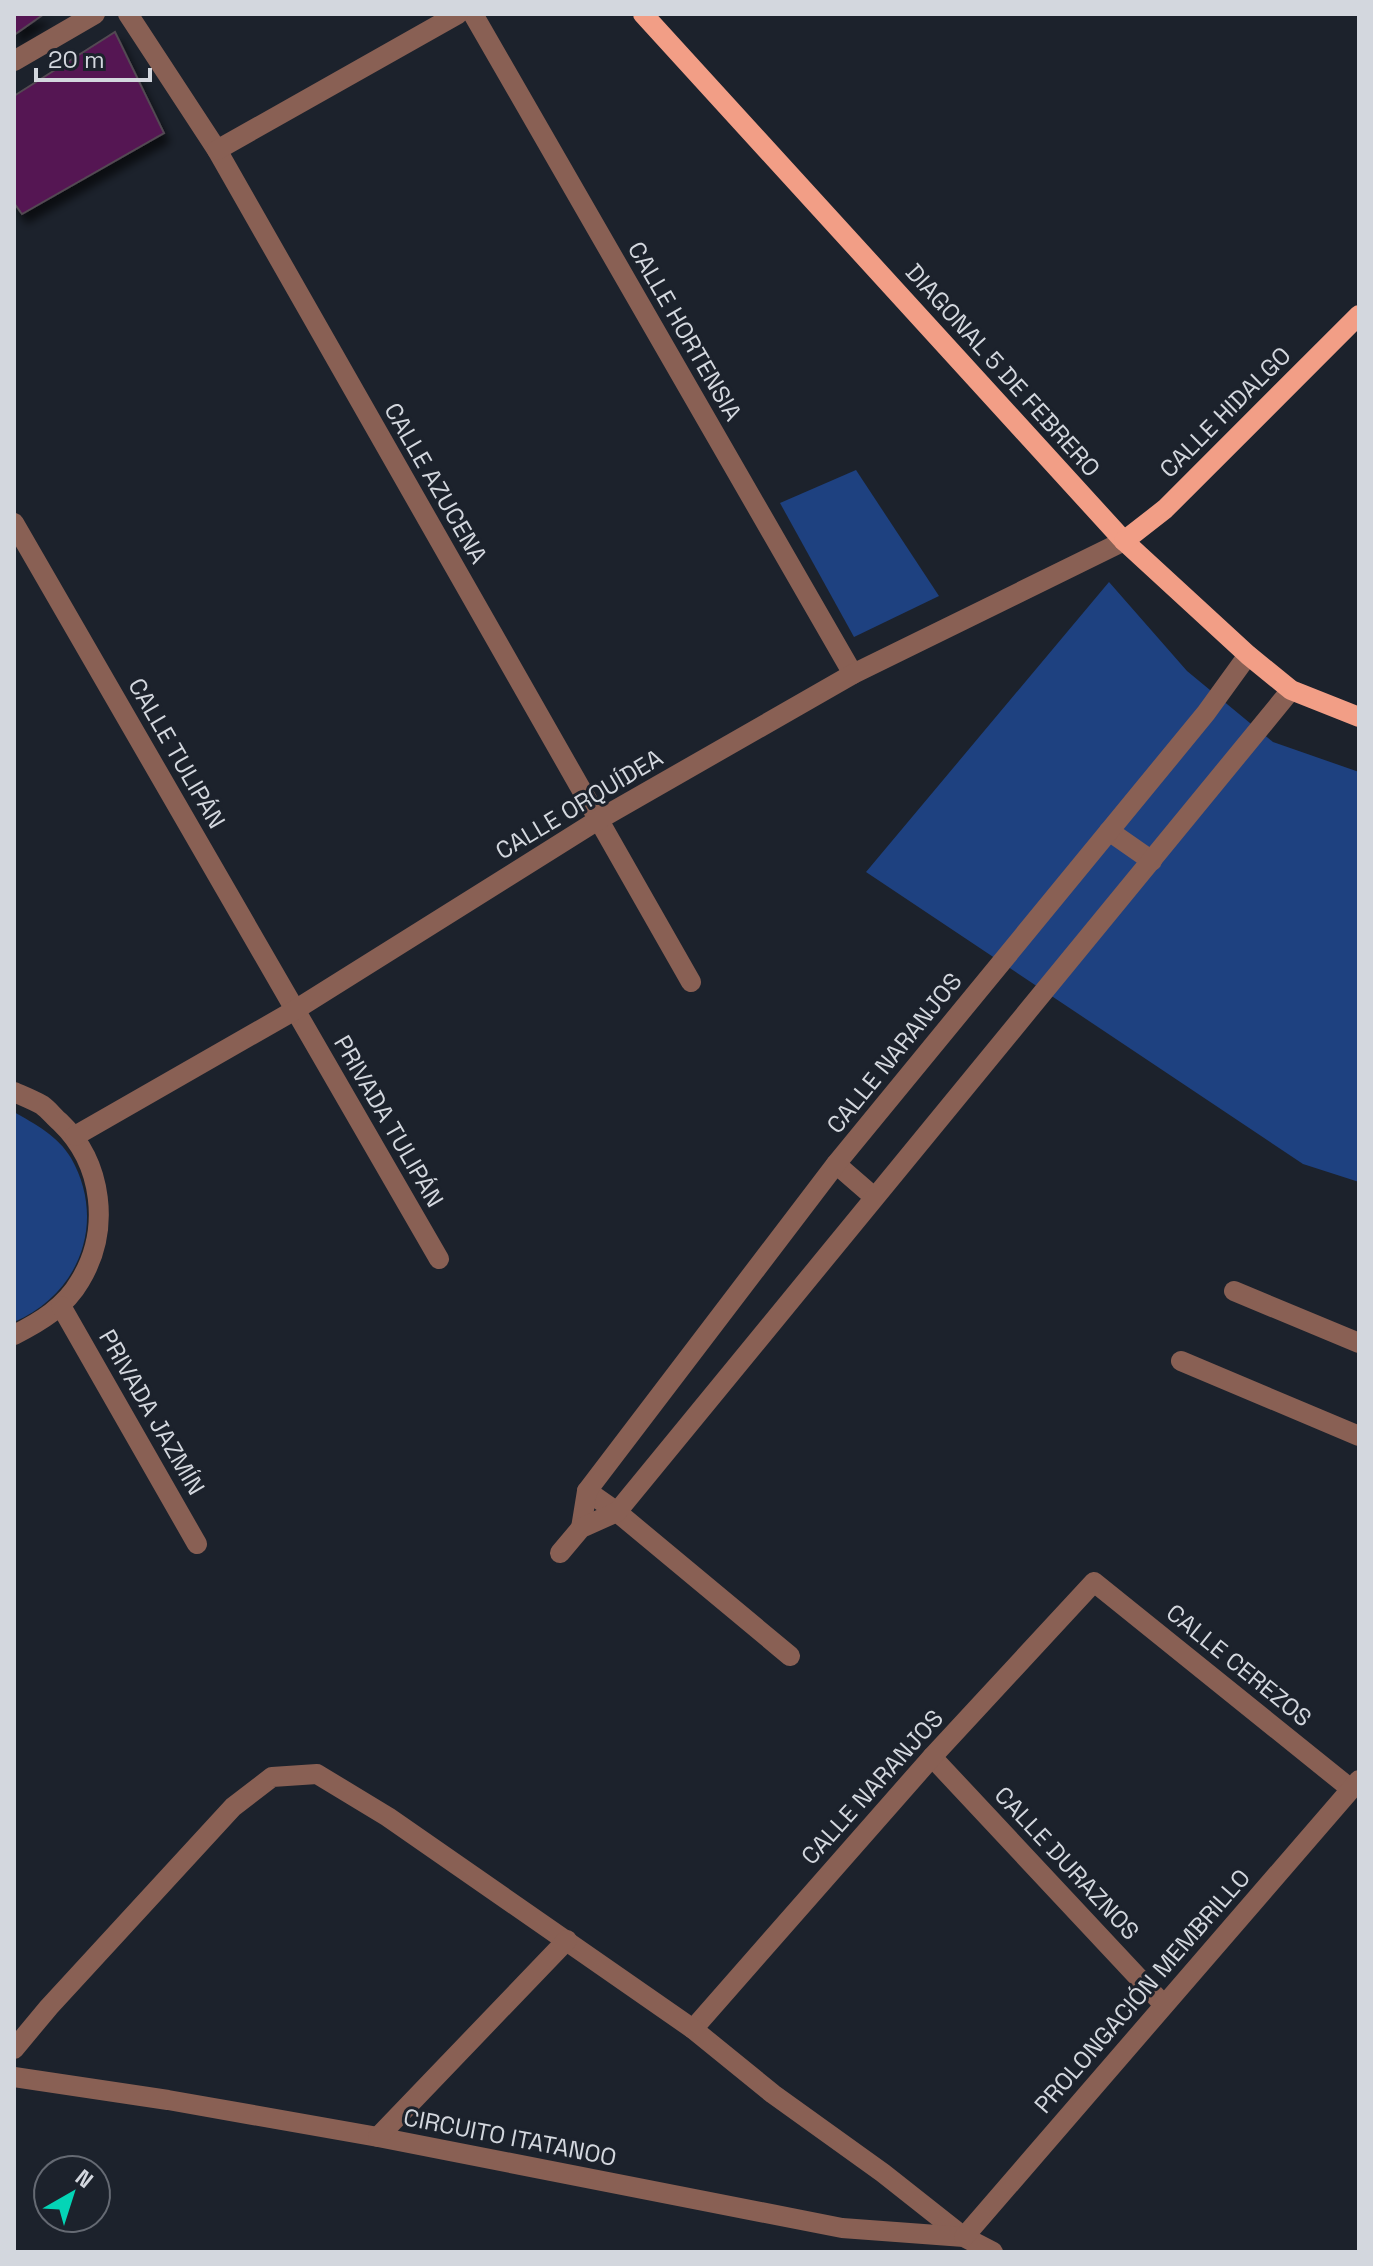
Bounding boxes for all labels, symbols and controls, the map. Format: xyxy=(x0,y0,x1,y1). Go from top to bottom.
scale bar xyxy=(36,32,150,82)
text: 20 m xyxy=(48,44,105,75)
street label: CALLE HORTENSIA xyxy=(621,236,749,426)
street label: DIAGONAL 5 DE FEBRERO xyxy=(899,257,1107,483)
street label: CALLE HIDALGO xyxy=(1153,340,1297,484)
street label: CALLE AZUCENA xyxy=(377,397,495,569)
street label: CALLE TULIPÁN xyxy=(121,672,233,834)
street label: CALLE ORQUÍDEA xyxy=(490,742,668,866)
street label: CALLE NARANJOS xyxy=(820,966,968,1140)
street label: PRIVADA TULIPÁN xyxy=(327,1030,451,1212)
street label: PRIVADA JAZMÍN xyxy=(92,1324,212,1500)
street label: CALLE CEREZOS xyxy=(1160,1597,1318,1733)
street label: CALLE NARANJOS xyxy=(794,1703,950,1871)
street label: CALLE DURAZNOS xyxy=(988,1780,1146,1946)
street label: PROLONGACIÓN MEMBRILLO xyxy=(1027,1862,1257,2120)
street label: CIRCUITO ITATANOO xyxy=(401,2101,619,2173)
north arrow xyxy=(32,2154,112,2234)
text: N xyxy=(70,2163,99,2194)

